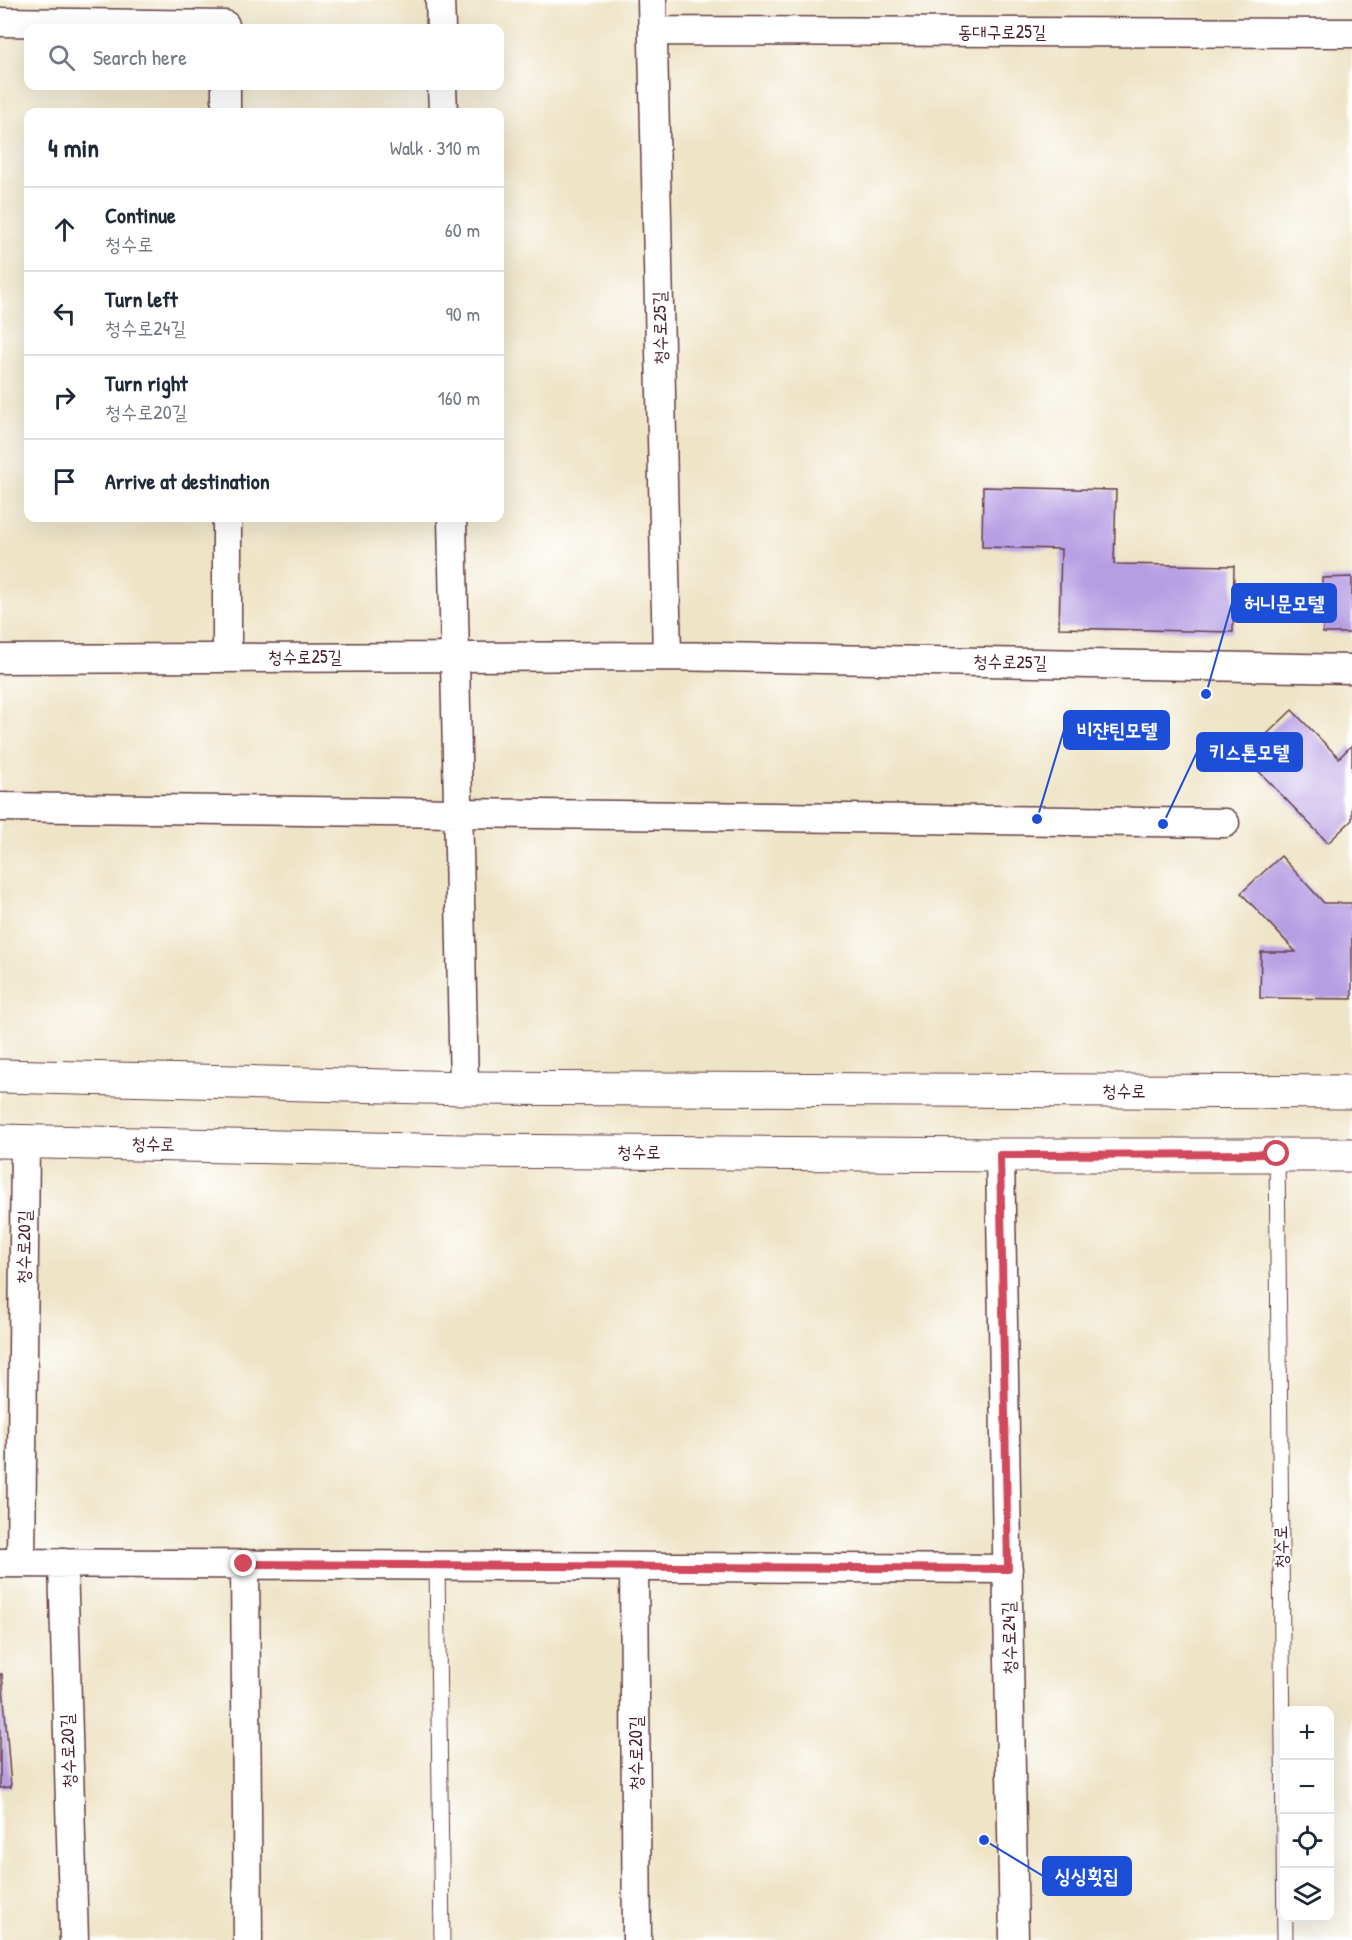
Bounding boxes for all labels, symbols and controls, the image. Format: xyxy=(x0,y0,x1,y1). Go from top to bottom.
street label: 동대구로25길 xyxy=(958,19,1047,44)
search box xyxy=(24,24,504,90)
icon: search xyxy=(45,41,78,74)
text: Search here xyxy=(93,42,187,72)
text: 4 min xyxy=(48,130,99,165)
text: Walk · 310 m xyxy=(390,134,480,161)
text: Continue xyxy=(105,200,176,230)
icon: ahead xyxy=(48,213,81,246)
text: 60 m xyxy=(445,216,480,243)
text: 청수로 xyxy=(105,230,153,257)
text: Turn left xyxy=(105,284,178,314)
street label: 청수로25길 xyxy=(646,290,673,365)
icon: left xyxy=(48,297,81,330)
text: 90 m xyxy=(446,300,480,327)
text: 청수로24길 xyxy=(105,314,186,341)
text: Turn right xyxy=(105,368,188,398)
icon: right xyxy=(48,381,81,414)
text: 160 m xyxy=(438,384,480,411)
text: 청수로20길 xyxy=(105,398,188,425)
icon: arrive xyxy=(48,465,81,498)
text: Arrive at destination xyxy=(105,466,270,496)
callout: 허니문모텔 xyxy=(1232,584,1336,622)
text: 허니문모텔 xyxy=(1244,589,1324,616)
street label: 청수로25길 xyxy=(268,644,342,669)
street label: 청수로25길 xyxy=(973,648,1048,675)
callout: 비쟌틴모텔 xyxy=(1064,711,1169,749)
text: 비쟌틴모텔 xyxy=(1077,716,1157,743)
callout: 키스톤모텔 xyxy=(1197,733,1302,771)
text: 키스톤모텔 xyxy=(1209,738,1289,765)
street label: 청수로 xyxy=(1102,1078,1146,1103)
street label: 청수로 xyxy=(131,1131,175,1156)
street label: 청수로 xyxy=(617,1139,661,1164)
route start xyxy=(1263,1140,1289,1166)
street label: 청수로20길 xyxy=(10,1209,37,1284)
street label: 청수로 xyxy=(1268,1525,1293,1569)
route end xyxy=(230,1550,256,1576)
street label: 청수로24길 xyxy=(995,1601,1022,1675)
map controls xyxy=(1280,1706,1334,1922)
button: + xyxy=(1280,1706,1334,1760)
street label: 청수로20길 xyxy=(54,1713,81,1789)
street label: 청수로20길 xyxy=(623,1715,648,1790)
button: − xyxy=(1280,1760,1334,1814)
button: locate xyxy=(1280,1814,1334,1868)
callout: 싱싱횟집 xyxy=(1043,1857,1131,1895)
text: 싱싱횟집 xyxy=(1055,1862,1119,1889)
button: layers xyxy=(1280,1868,1334,1922)

